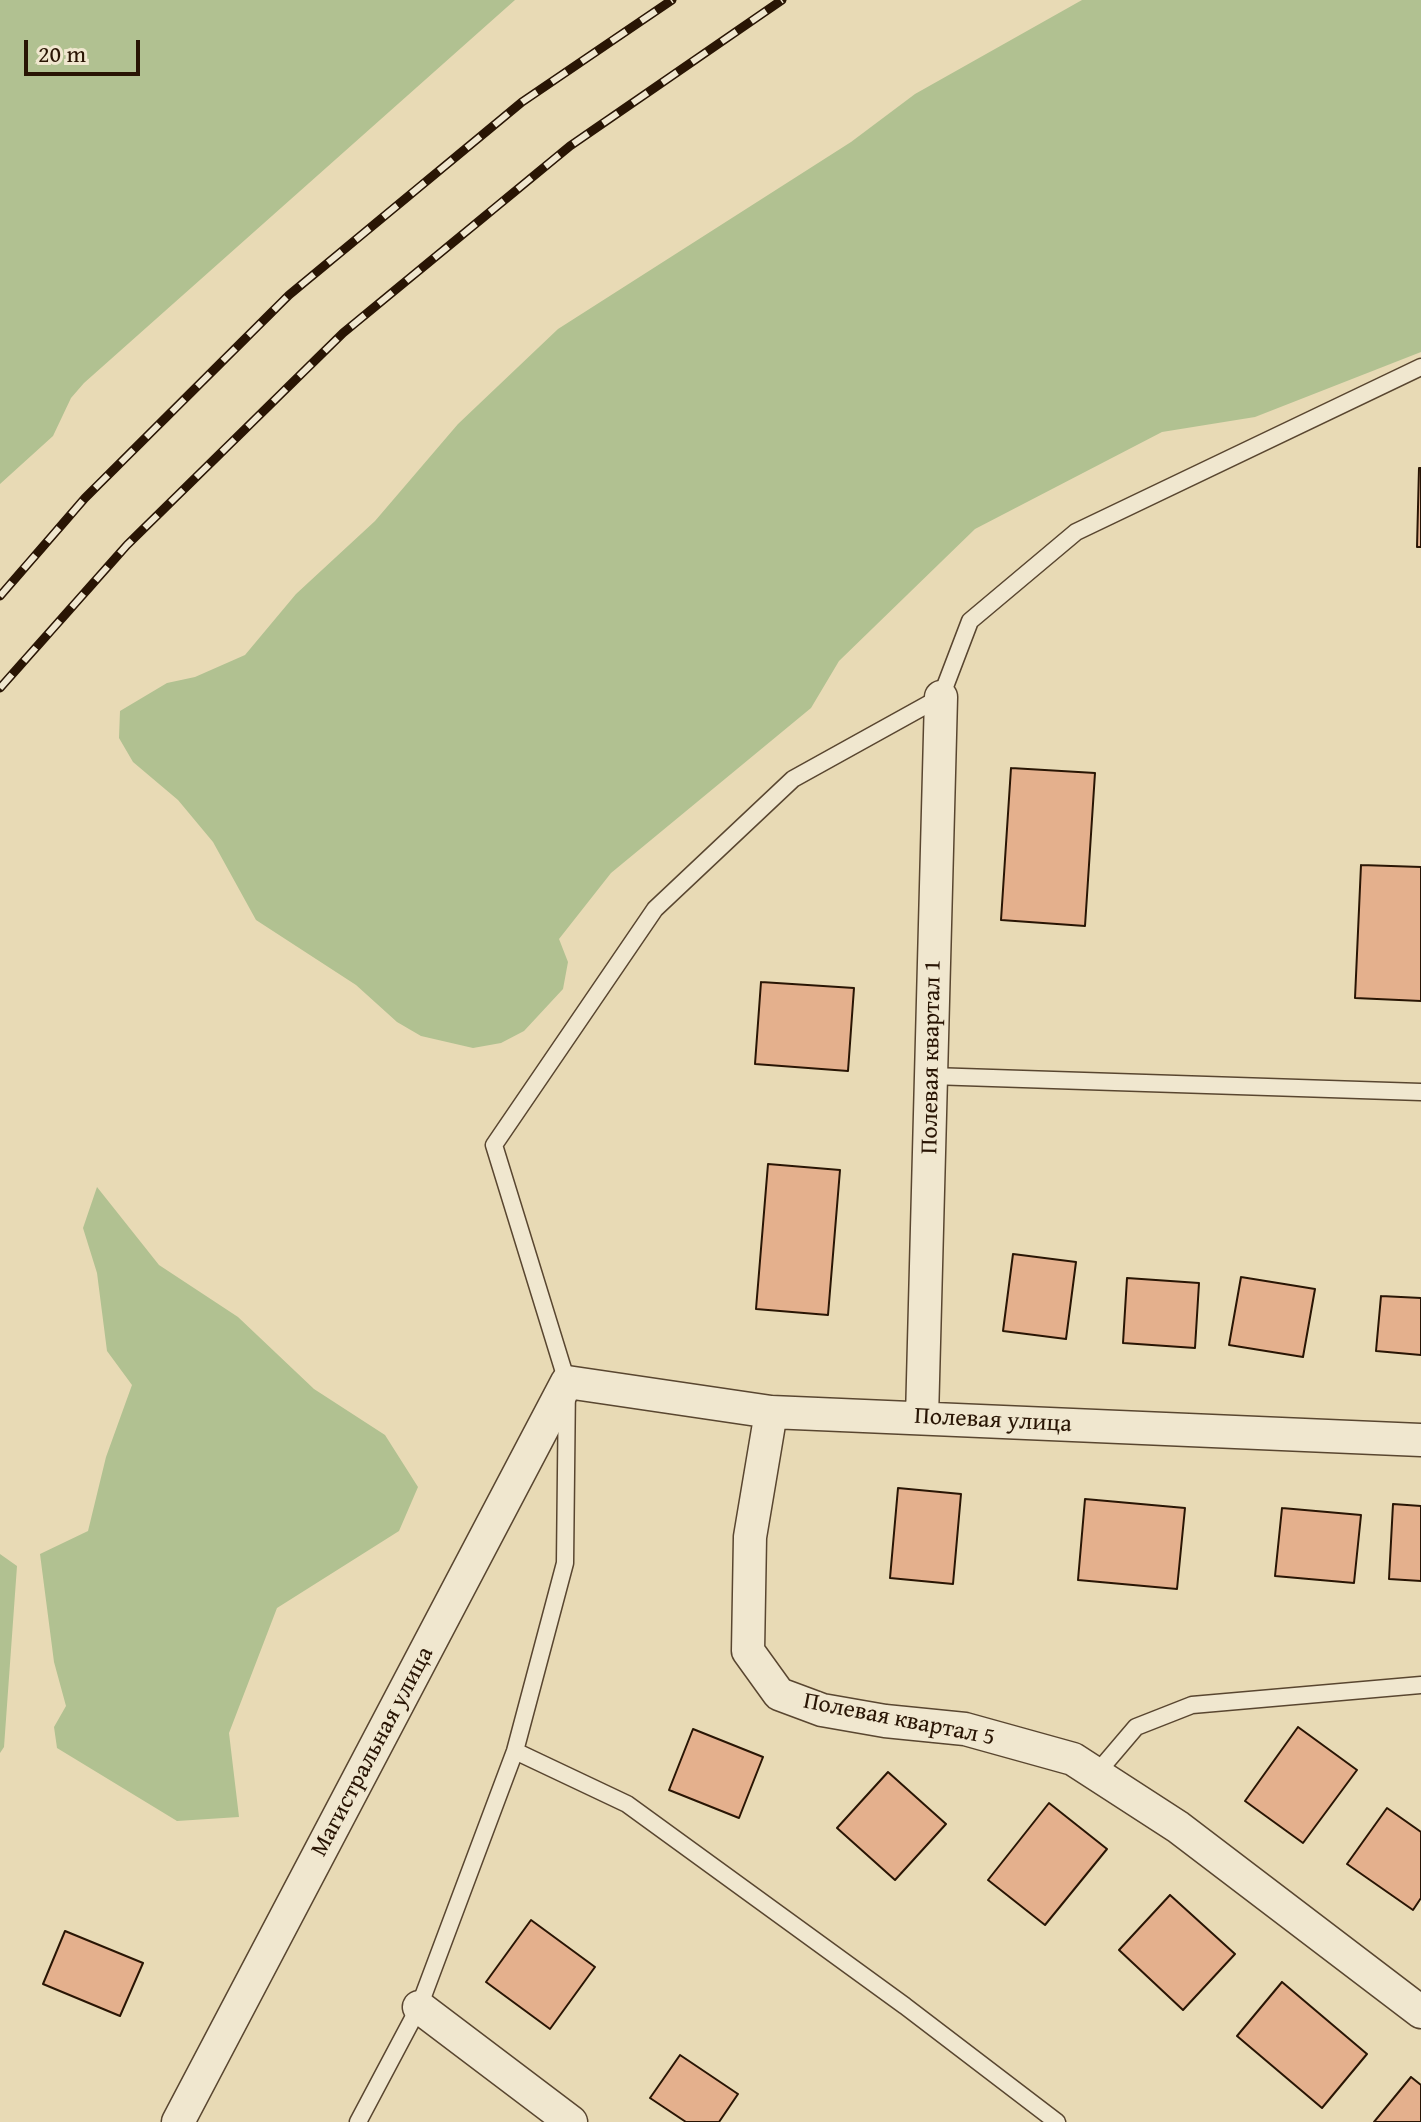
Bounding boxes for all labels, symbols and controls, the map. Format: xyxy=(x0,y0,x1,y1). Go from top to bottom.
scale bar xyxy=(28,24,144,74)
text: 20 m xyxy=(38,36,86,71)
street label: Полевая квартал 1 xyxy=(916,960,948,1154)
street label: Полевая улица xyxy=(914,1402,1072,1440)
street label: Магистральная улица xyxy=(305,1642,441,1862)
street label: Полевая квартал 5 xyxy=(801,1687,997,1753)

